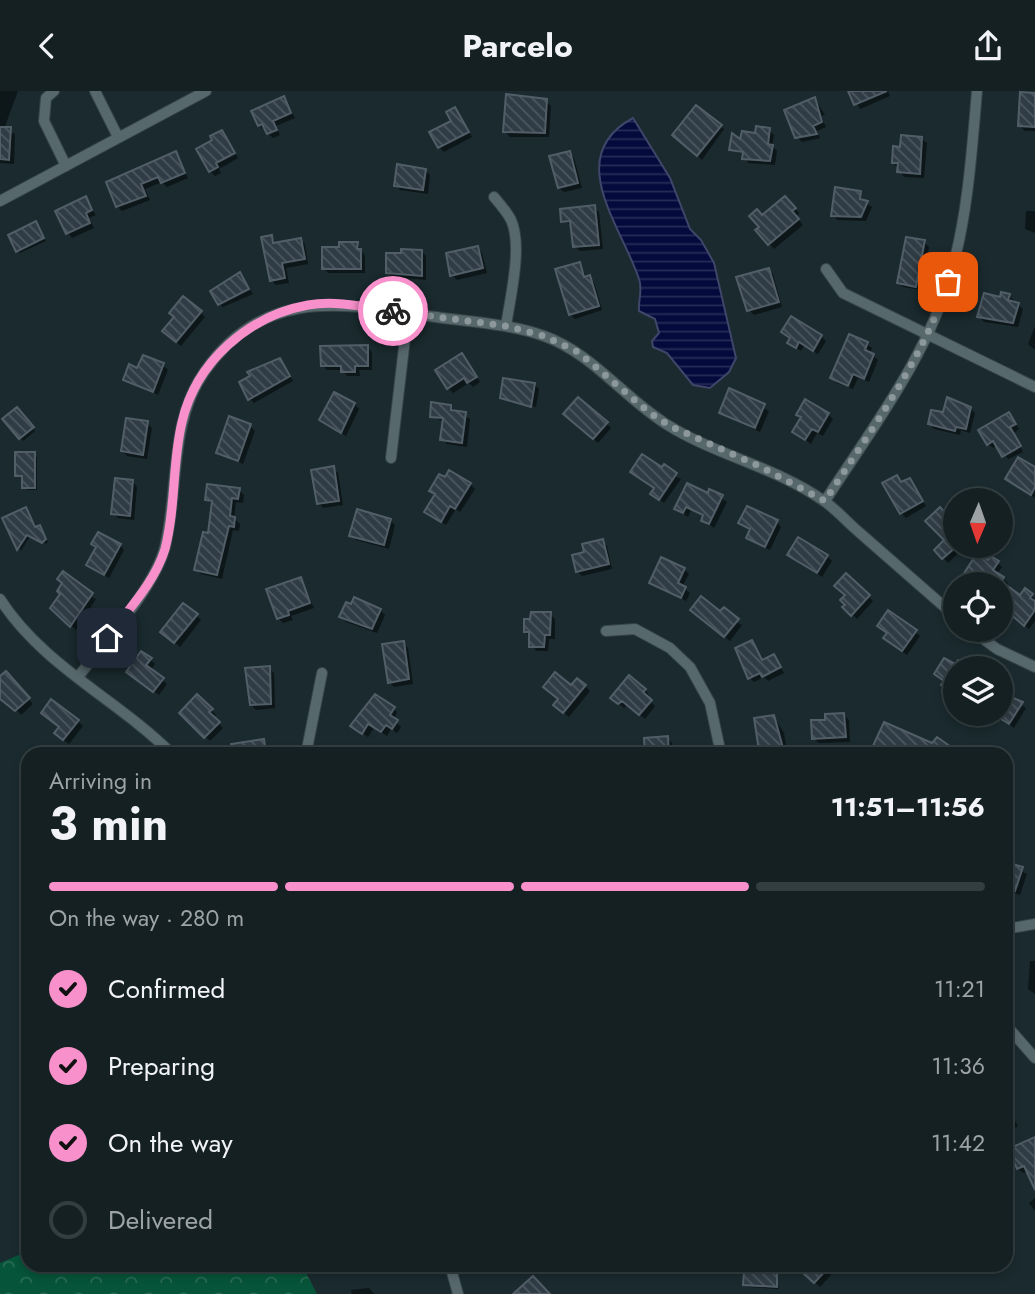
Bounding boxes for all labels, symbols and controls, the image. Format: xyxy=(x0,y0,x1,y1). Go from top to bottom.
text: Parcelo xyxy=(462,23,573,69)
icon: back xyxy=(28,27,66,65)
icon: share xyxy=(969,27,1007,65)
pin xyxy=(918,252,978,312)
icon: bag xyxy=(929,263,967,301)
courier xyxy=(358,276,428,346)
icon: bike xyxy=(374,292,412,330)
north arrow xyxy=(943,488,1013,558)
map controls xyxy=(943,488,1013,726)
button: locate xyxy=(943,572,1013,642)
pin xyxy=(77,608,137,668)
icon: home xyxy=(88,619,126,657)
button: layers xyxy=(943,656,1013,726)
text: Arriving in xyxy=(49,764,152,798)
text: 11:51–11:56 xyxy=(831,788,985,826)
text: 3 min xyxy=(49,791,168,857)
text: On the way · 280 m xyxy=(49,901,244,935)
icon: check xyxy=(49,970,87,1008)
text: Confirmed xyxy=(108,970,225,1008)
text: 11:21 xyxy=(934,972,985,1006)
icon: check xyxy=(49,1047,87,1085)
text: Preparing xyxy=(108,1047,215,1085)
text: 11:36 xyxy=(932,1049,985,1083)
icon: check xyxy=(49,1124,87,1162)
text: On the way xyxy=(108,1124,233,1162)
text: 11:42 xyxy=(931,1126,985,1160)
text: Delivered xyxy=(108,1201,213,1239)

